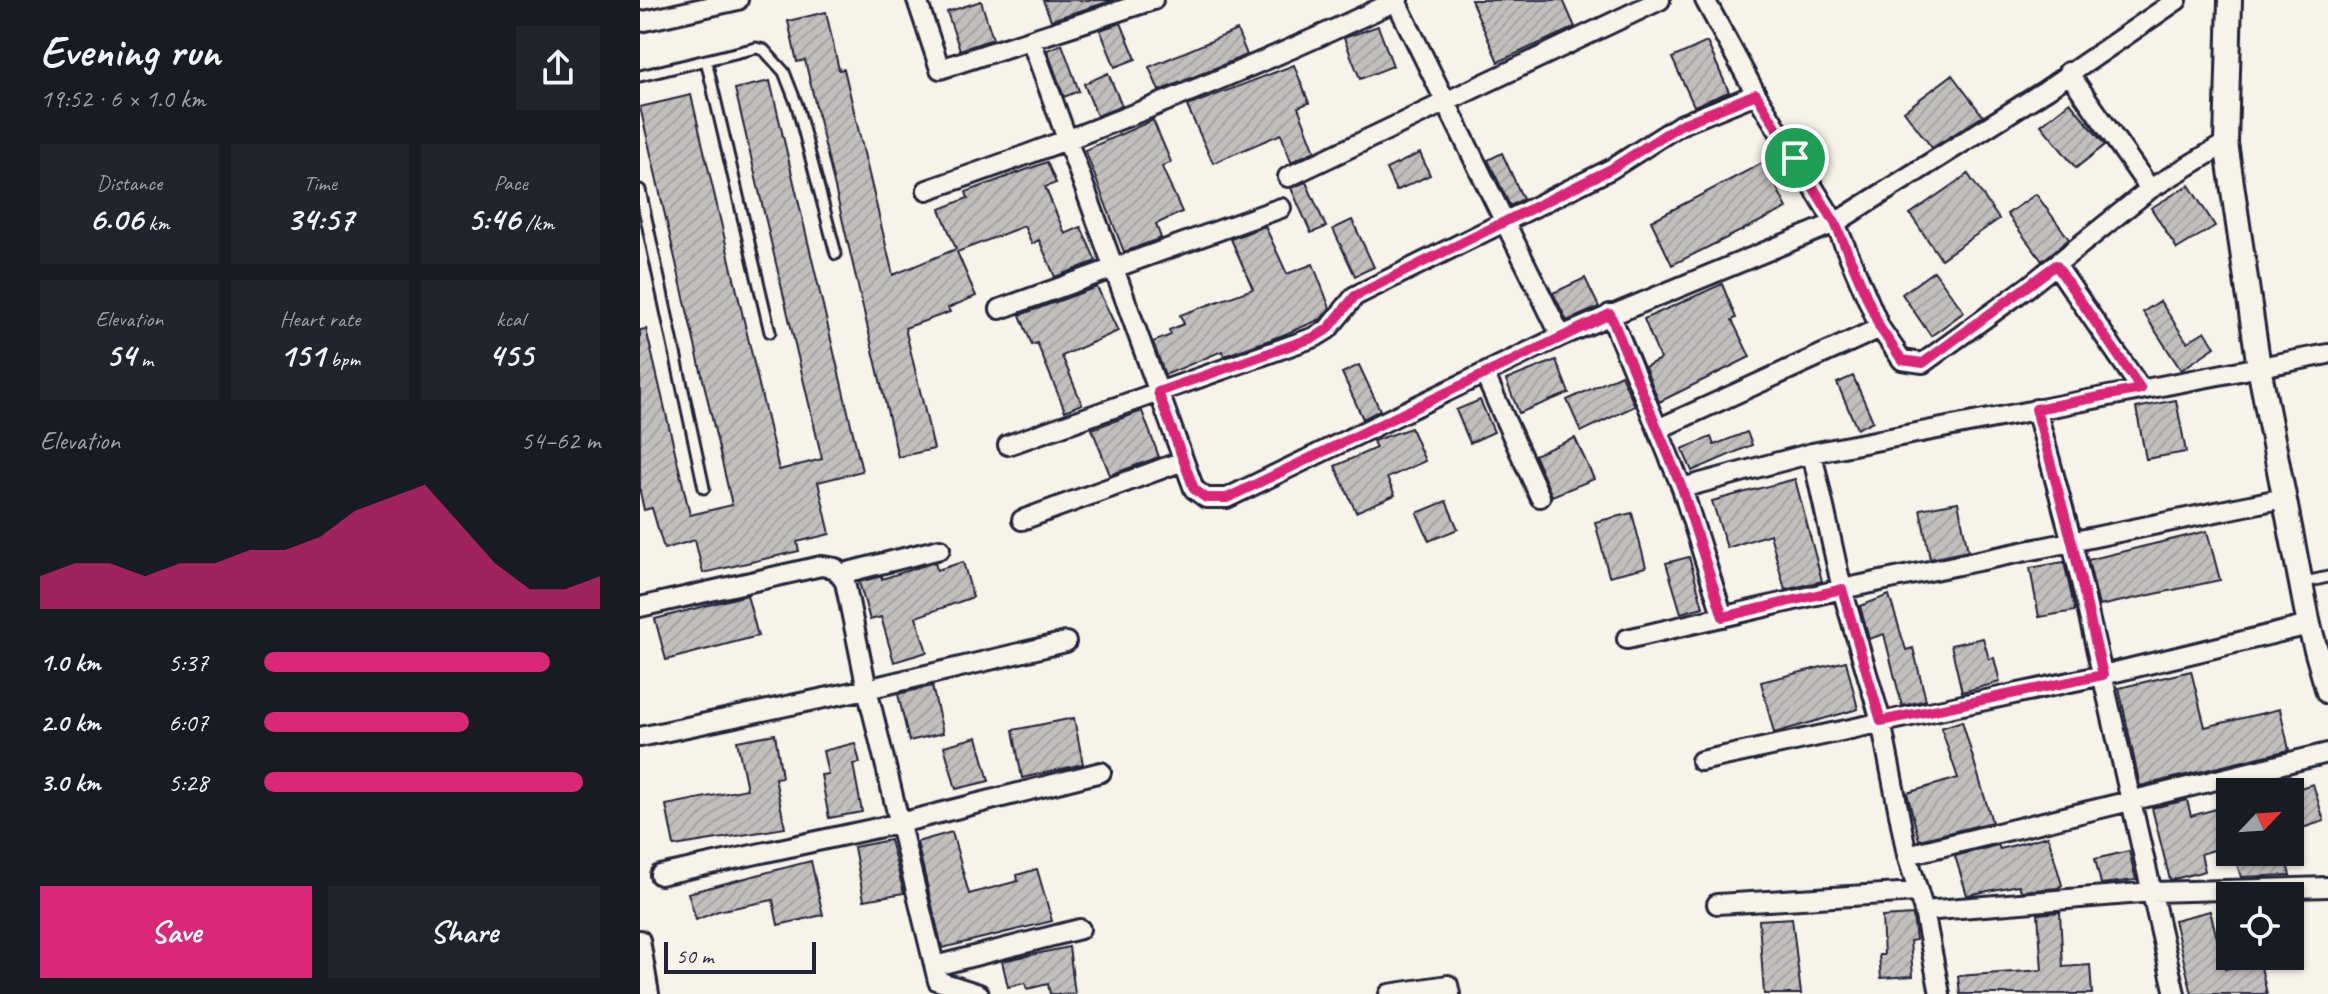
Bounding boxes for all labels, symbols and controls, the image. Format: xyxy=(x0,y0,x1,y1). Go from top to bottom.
text: Evening run xyxy=(40,24,220,79)
button: share xyxy=(516,26,600,110)
text: 19:52 · 6 × 1.0 km xyxy=(40,82,206,115)
pin xyxy=(1761,124,1829,192)
icon: arrive xyxy=(1773,136,1817,180)
text: Distance xyxy=(97,169,162,197)
text: Time xyxy=(303,169,337,197)
text: Pace xyxy=(494,169,528,197)
text: 6.06 xyxy=(89,197,143,240)
text: 34:57 xyxy=(286,197,354,240)
text: 5:46 xyxy=(467,197,520,240)
text: km xyxy=(143,209,170,237)
text: /km xyxy=(520,209,554,237)
text: Elevation xyxy=(95,305,163,333)
text: Heart rate xyxy=(280,305,360,333)
text: kcal xyxy=(496,305,525,333)
text: 54 xyxy=(105,333,136,376)
text: 151 xyxy=(280,333,325,376)
text: 455 xyxy=(488,333,533,376)
text: m xyxy=(136,345,153,373)
text: bpm xyxy=(325,345,360,373)
text: Elevation xyxy=(40,424,120,457)
text: 54–62 m xyxy=(521,424,600,457)
text: 1.0 km xyxy=(40,646,100,679)
text: 5:37 xyxy=(168,646,208,679)
text: 2.0 km xyxy=(40,706,100,739)
text: 6:07 xyxy=(168,706,208,739)
text: 3.0 km xyxy=(40,766,100,799)
text: 5:28 xyxy=(168,766,208,799)
north arrow xyxy=(2216,778,2304,866)
map controls xyxy=(2216,778,2304,970)
button: locate xyxy=(2216,882,2304,970)
button: Save xyxy=(40,886,312,978)
button: Share xyxy=(328,886,600,978)
scale bar xyxy=(664,938,816,974)
text: 50 m xyxy=(676,942,713,970)

